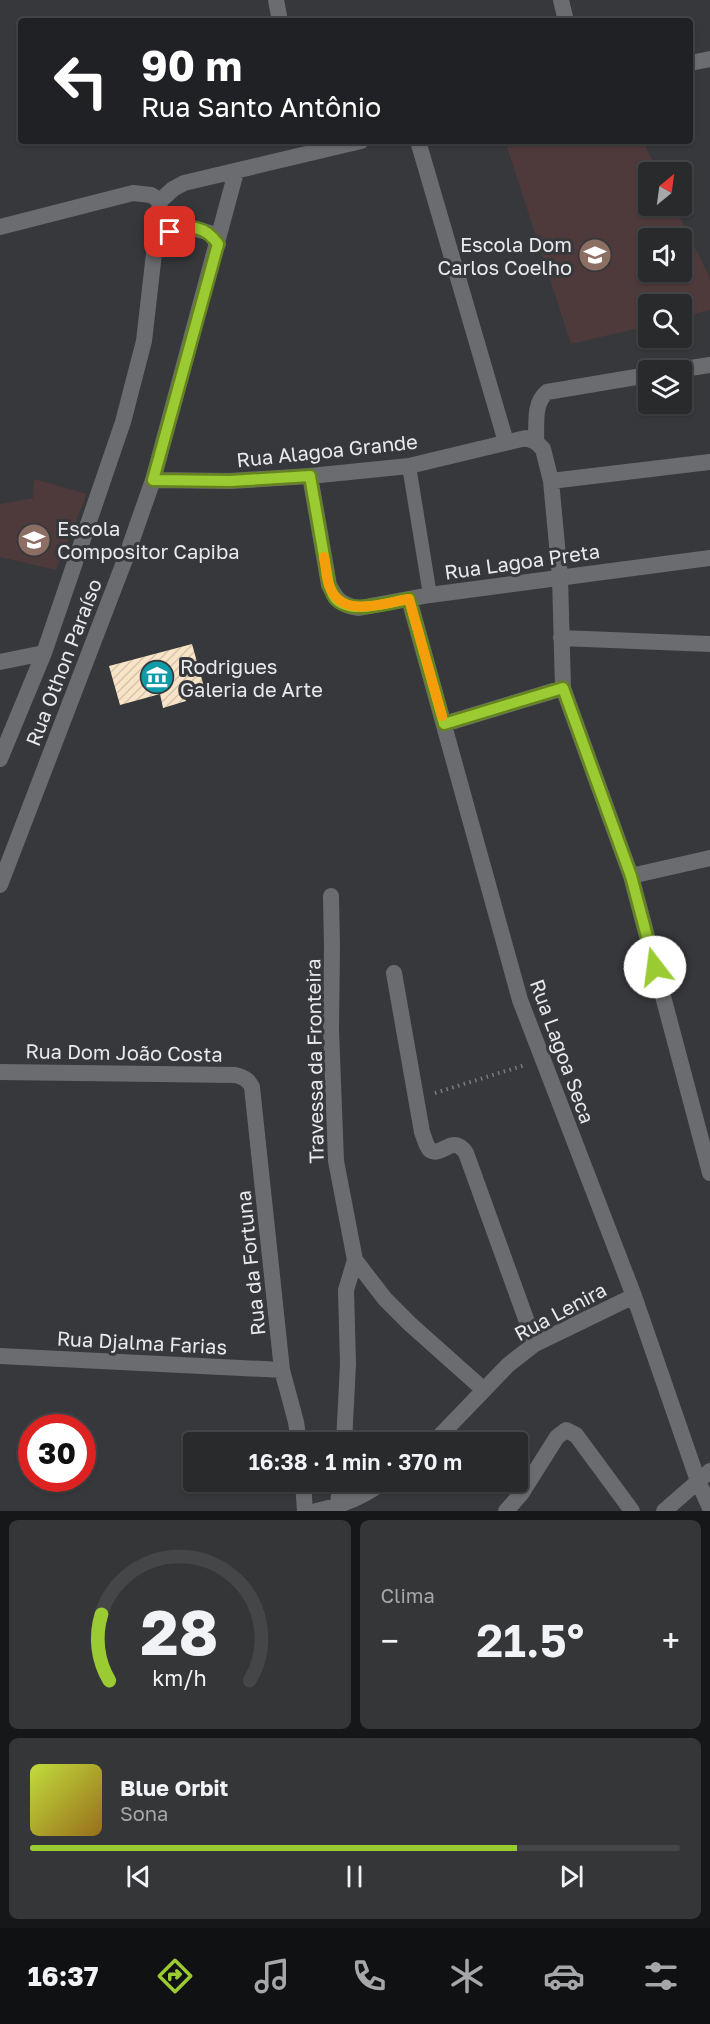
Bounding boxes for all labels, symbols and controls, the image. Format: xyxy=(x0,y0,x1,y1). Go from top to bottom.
text: 90 m xyxy=(141,40,242,90)
icon: left xyxy=(42,42,120,120)
text: Rua Santo Antônio xyxy=(141,91,381,123)
north arrow xyxy=(638,162,692,216)
map controls xyxy=(638,162,692,414)
pin xyxy=(144,206,195,257)
icon: arrive xyxy=(153,215,186,248)
button: sound xyxy=(638,228,692,282)
place label: Escola Dom Carlos Coelho xyxy=(438,232,572,279)
school or university icon: Escola Dom Carlos Coelho xyxy=(577,237,613,273)
button: search xyxy=(638,294,692,348)
button: layers xyxy=(638,360,692,414)
street label: Rua Alagoa Grande xyxy=(235,429,419,471)
place label: Escola Compositor Capiba xyxy=(57,516,240,563)
school or university icon: Escola Compositor Capiba xyxy=(16,522,52,558)
street label: Rua Lagoa Preta xyxy=(443,538,601,584)
street label: Rua Othon Paraíso xyxy=(20,575,106,749)
place label: Rodrigues Galeria de Arte xyxy=(180,654,323,701)
museum icon: Rodrigues Galeria de Arte xyxy=(139,659,175,695)
position arrow xyxy=(623,935,687,999)
street label: Travessa da Fronteira xyxy=(300,958,328,1164)
street label: Rua Lagoa Seca xyxy=(526,976,600,1126)
street label: Rua Dom João Costa xyxy=(25,1038,223,1066)
street label: Rua da Fortuna xyxy=(230,1189,270,1337)
street label: Rua Lenira xyxy=(510,1277,610,1345)
street label: Rua Djalma Farias xyxy=(56,1326,228,1358)
speed limit sign: 30 xyxy=(18,1414,96,1492)
text: 16:38 · 1 min · 370 m xyxy=(249,1448,462,1475)
text: Clima xyxy=(381,1583,435,1607)
text: 28 xyxy=(141,1594,219,1669)
text: 21.5° xyxy=(476,1613,584,1667)
text: − xyxy=(381,1621,399,1660)
text: + xyxy=(662,1621,680,1660)
text: km/h xyxy=(152,1666,207,1692)
text: Blue Orbit xyxy=(120,1774,228,1801)
text: Sona xyxy=(120,1801,168,1825)
icon: previous xyxy=(122,1860,155,1893)
icon: pause xyxy=(338,1860,371,1893)
icon: next xyxy=(555,1860,588,1893)
icon: directions xyxy=(154,1955,196,1997)
icon: music xyxy=(251,1955,293,1997)
icon: phone xyxy=(348,1955,390,1997)
icon: climate xyxy=(446,1955,488,1997)
icon: car xyxy=(543,1955,585,1997)
icon: filters xyxy=(640,1955,682,1997)
text: 16:37 xyxy=(28,1960,99,1992)

